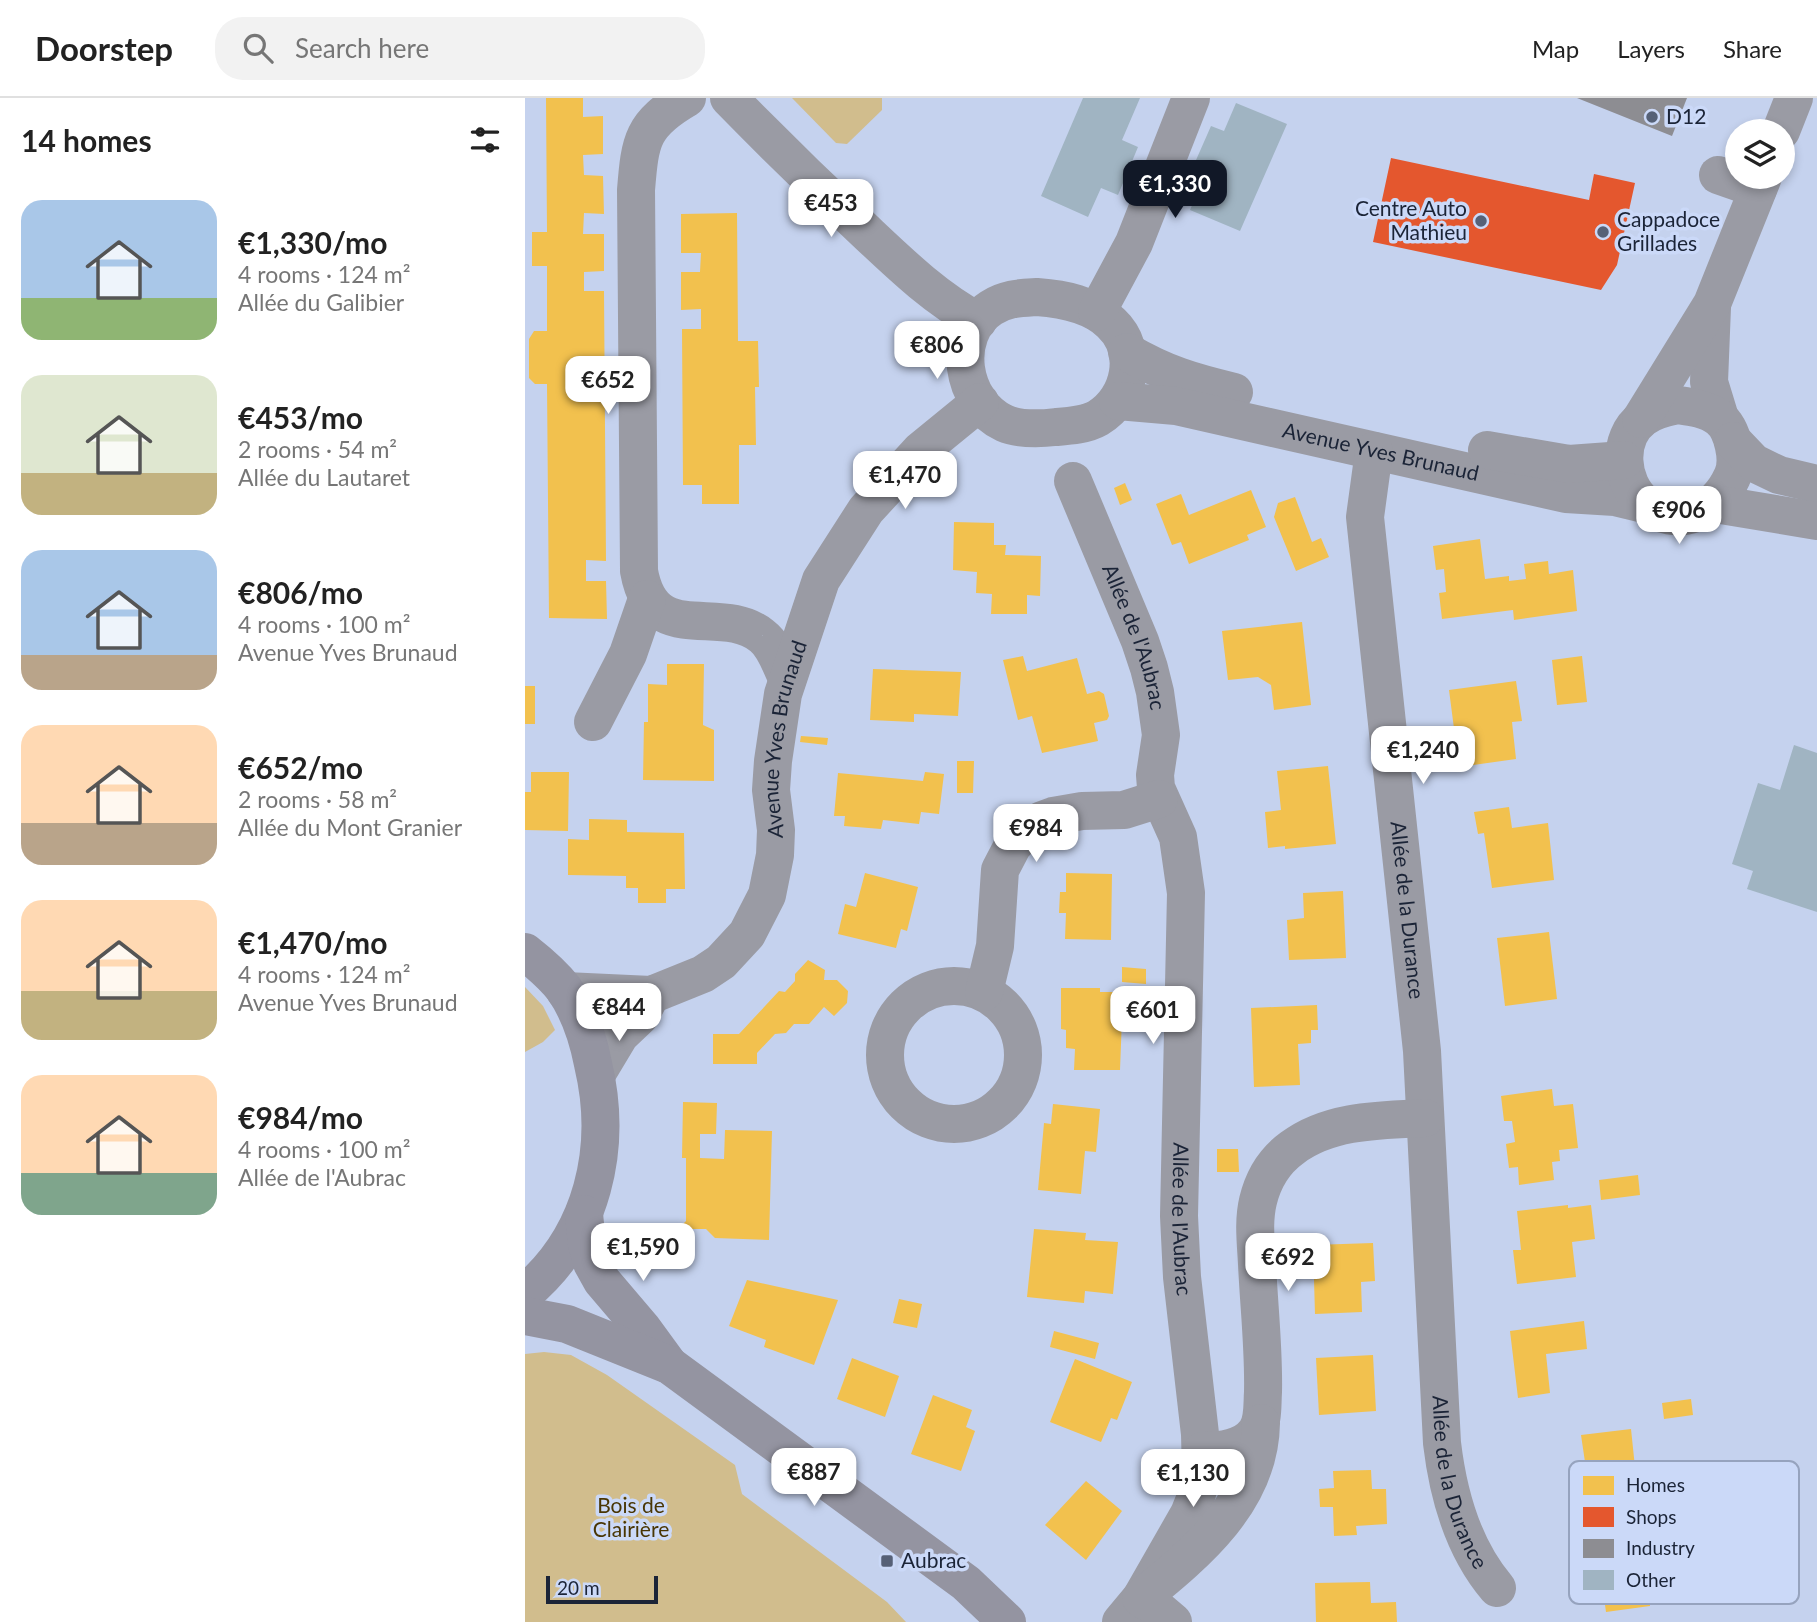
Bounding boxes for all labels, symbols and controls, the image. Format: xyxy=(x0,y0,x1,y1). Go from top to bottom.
search box xyxy=(215,17,705,80)
text: Doorstep xyxy=(35,28,173,68)
icon: search xyxy=(239,29,277,67)
text: Search here xyxy=(295,32,429,64)
text: Map xyxy=(1532,34,1579,63)
text: Layers xyxy=(1617,34,1685,63)
text: Share xyxy=(1723,34,1782,63)
place label: D12 xyxy=(1666,103,1706,128)
marker: D12 xyxy=(1644,109,1660,125)
map controls xyxy=(1725,119,1795,189)
button: layers xyxy=(1725,119,1795,189)
icon: filters xyxy=(466,121,504,159)
text: 14 homes xyxy=(21,122,152,158)
pin: €1,330 xyxy=(1118,160,1232,220)
text: €1,330 xyxy=(1139,169,1211,197)
pin: €453 xyxy=(790,180,872,239)
text: €453 xyxy=(804,188,858,216)
place label: Centre Auto Mathieu xyxy=(1355,195,1467,244)
place label: Cappadoce Grillades xyxy=(1617,206,1720,255)
marker: Centre Auto Mathieu xyxy=(1473,213,1489,229)
text: €1,330/mo xyxy=(238,224,387,260)
marker: Cappadoce Grillades xyxy=(1595,224,1611,240)
icon: home xyxy=(77,228,161,312)
text: 4 rooms · 124 m² xyxy=(238,260,410,288)
text: Allée du Galibier xyxy=(238,288,404,316)
pin: €806 xyxy=(896,322,978,381)
text: €806 xyxy=(910,330,964,358)
pin: €652 xyxy=(567,356,649,416)
text: €652 xyxy=(581,365,635,393)
text: €453/mo xyxy=(238,399,363,435)
icon: home xyxy=(77,403,161,487)
street label: Avenue Yves Brunaud xyxy=(1280,416,1482,485)
text: 2 rooms · 54 m² xyxy=(238,435,397,463)
pin: €1,470 xyxy=(848,452,962,511)
text: €1,470 xyxy=(869,460,941,488)
text: Allée du Lautaret xyxy=(238,463,410,491)
pin: €906 xyxy=(1638,486,1720,546)
text: €906 xyxy=(1652,495,1706,523)
street label: Allée de l'Aubrac xyxy=(1098,560,1171,711)
text: €806/mo xyxy=(238,574,363,610)
icon: home xyxy=(77,578,161,662)
text: 4 rooms · 100 m² xyxy=(238,610,410,638)
street label: Avenue Yves Brunaud xyxy=(757,637,811,838)
text: Avenue Yves Brunaud xyxy=(238,638,458,666)
pin: €1,240 xyxy=(1366,726,1480,786)
text: €1,240 xyxy=(1387,735,1459,763)
text: €652/mo xyxy=(238,749,363,785)
icon: home xyxy=(77,753,161,837)
text: 2 rooms · 58 m² xyxy=(238,785,397,813)
pin: €984 xyxy=(995,804,1077,864)
text: Allée du Mont Granier xyxy=(238,813,462,841)
text: €984 xyxy=(1009,813,1063,841)
street label: Allée de la Durance xyxy=(1387,820,1430,1000)
text: €1,470/mo xyxy=(238,924,387,960)
icon: home xyxy=(77,928,161,1012)
text: 4 rooms · 124 m² xyxy=(238,960,410,988)
pin: €844 xyxy=(578,984,660,1043)
pin: €601 xyxy=(1112,986,1194,1046)
text: Avenue Yves Brunaud xyxy=(238,988,458,1016)
text: €844 xyxy=(592,992,646,1020)
text: €601 xyxy=(1126,995,1180,1023)
text: €984/mo xyxy=(238,1099,363,1135)
icon: home xyxy=(77,1103,161,1187)
text: 4 rooms · 100 m² xyxy=(238,1135,410,1163)
street label: Allée de l'Aubrac xyxy=(1168,1142,1198,1297)
text: Allée de l'Aubrac xyxy=(238,1163,406,1191)
pin: €1,590 xyxy=(586,1224,700,1283)
text: €1,590 xyxy=(607,1232,679,1260)
pin: €692 xyxy=(1247,1234,1329,1293)
text: €692 xyxy=(1261,1242,1315,1270)
street label: Allée de la Durance xyxy=(1429,1395,1494,1573)
pin: €887 xyxy=(773,1448,855,1508)
pin: €1,130 xyxy=(1136,1450,1250,1509)
text: €887 xyxy=(787,1457,841,1485)
text: €1,130 xyxy=(1157,1458,1229,1486)
legend xyxy=(1569,1461,1799,1604)
text: Homes xyxy=(1626,1473,1685,1496)
park label: Bois de Clairière xyxy=(593,1492,669,1541)
text: Shops xyxy=(1626,1505,1676,1528)
text: Industry xyxy=(1626,1536,1695,1559)
place label: Aubrac xyxy=(901,1547,966,1572)
marker: Aubrac xyxy=(879,1553,895,1569)
text: Other xyxy=(1626,1568,1676,1591)
scale bar xyxy=(546,1573,658,1605)
text: 20 m xyxy=(557,1576,600,1599)

